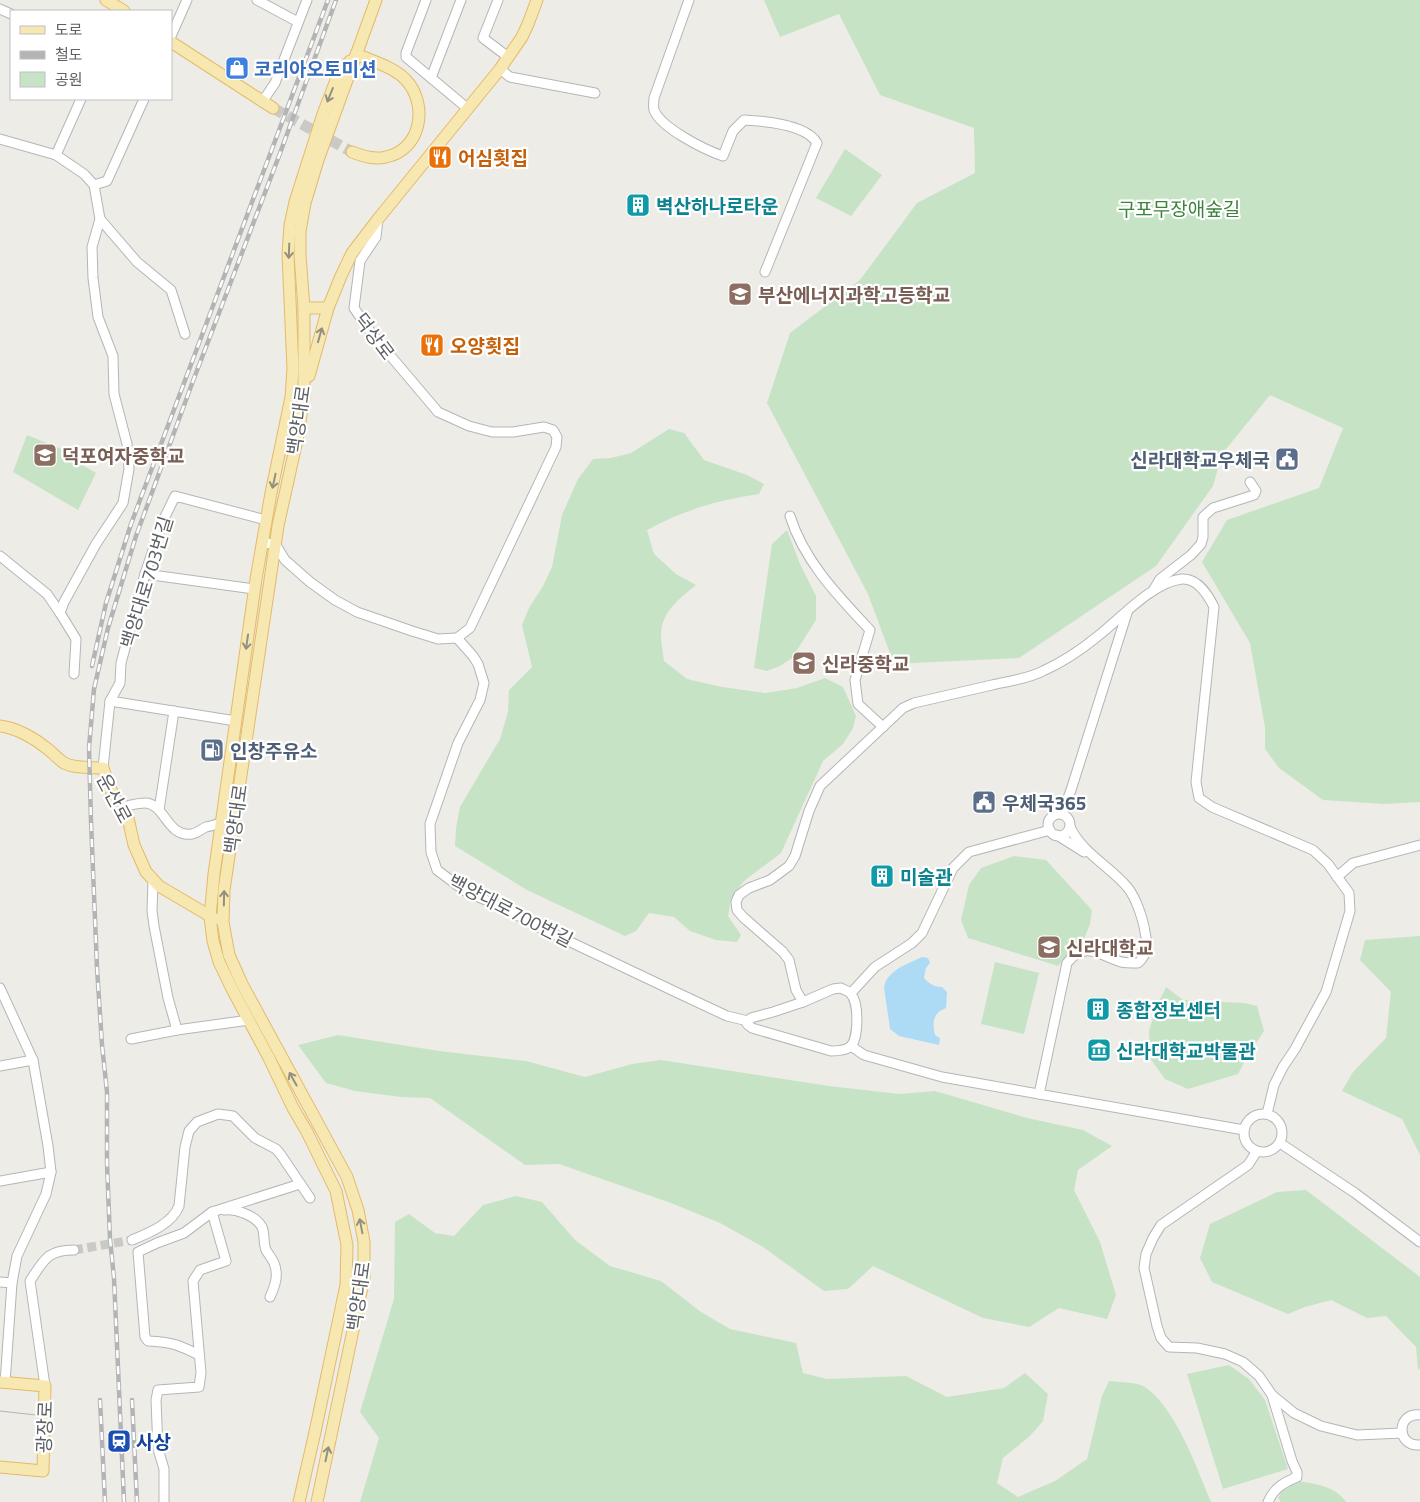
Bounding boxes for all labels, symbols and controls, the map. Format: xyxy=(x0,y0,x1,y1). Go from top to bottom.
legend xyxy=(10,10,172,100)
text: 도로 xyxy=(55,18,83,41)
text: 철도 xyxy=(55,43,83,66)
place label: 코리아오토미션 xyxy=(254,54,376,83)
shop icon: 코리아오토미션 xyxy=(224,55,250,81)
text: 공원 xyxy=(55,68,83,91)
one-way arrow xyxy=(325,87,334,102)
place label: 어심횟집 xyxy=(458,143,528,172)
restaurant icon: 어심횟집 xyxy=(427,144,453,170)
place label: 벽산하나로타운 xyxy=(656,191,778,220)
building icon: 벽산하나로타운 xyxy=(625,192,651,218)
park label: 구포무장애숲길 xyxy=(1118,194,1240,223)
one-way arrow xyxy=(284,242,294,259)
place label: 부산에너지과학고등학교 xyxy=(758,280,950,309)
school or university icon: 부산에너지과학고등학교 xyxy=(727,281,753,307)
street label: 덕상로 xyxy=(348,306,402,366)
one-way arrow xyxy=(315,328,325,344)
place label: 오양횟집 xyxy=(450,331,520,360)
restaurant icon: 오양횟집 xyxy=(419,332,445,358)
street label: 백양대로 xyxy=(279,383,317,457)
place label: 덕포여자중학교 xyxy=(62,441,184,470)
school or university icon: 덕포여자중학교 xyxy=(32,442,58,468)
place label: 신라대학교우체국 xyxy=(1130,445,1270,474)
public building icon: 신라대학교우체국 xyxy=(1274,446,1300,472)
one-way arrow xyxy=(268,473,278,489)
street label: 백양대로703번길 xyxy=(112,512,180,652)
one-way arrow xyxy=(242,633,252,649)
place label: 신라중학교 xyxy=(822,649,909,678)
school or university icon: 신라중학교 xyxy=(791,650,817,676)
place label: 인창주유소 xyxy=(230,736,317,765)
fuel station icon: 인창주유소 xyxy=(199,737,225,763)
street label: 운산로 xyxy=(90,768,140,828)
street label: 백양대로 xyxy=(216,782,254,856)
place label: 우체국365 xyxy=(1002,788,1086,817)
public building icon: 우체국365 xyxy=(971,789,997,815)
place label: 미술관 xyxy=(900,862,953,891)
building icon: 미술관 xyxy=(869,863,895,889)
street label: 백양대로700번길 xyxy=(443,866,579,954)
one-way arrow xyxy=(219,890,229,906)
place label: 신라대학교 xyxy=(1066,933,1153,962)
school or university icon: 신라대학교 xyxy=(1036,934,1062,960)
place label: 종합정보센터 xyxy=(1116,995,1221,1024)
building icon: 종합정보센터 xyxy=(1085,996,1111,1022)
place label: 신라대학교박물관 xyxy=(1116,1036,1256,1065)
museum icon: 신라대학교박물관 xyxy=(1086,1037,1112,1063)
one-way arrow xyxy=(288,1072,298,1087)
one-way arrow xyxy=(356,1218,365,1234)
street label: 백양대로 xyxy=(339,1259,377,1333)
street label: 광장로 xyxy=(29,1400,59,1454)
place label: 사상 xyxy=(136,1427,171,1456)
station icon: 사상 xyxy=(106,1428,132,1454)
one-way arrow xyxy=(323,1447,333,1463)

